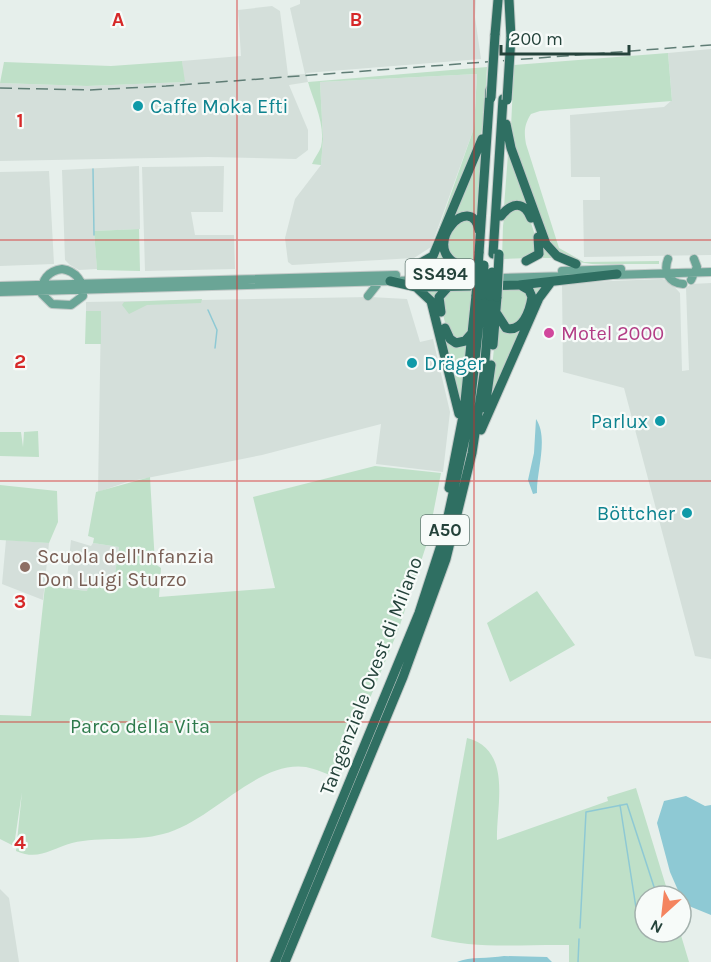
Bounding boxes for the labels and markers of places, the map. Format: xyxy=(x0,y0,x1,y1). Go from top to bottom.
place label: Caffe Moka Efti xyxy=(150,95,288,118)
marker: Caffe Moka Efti xyxy=(131,99,145,113)
place label: Motel 2000 xyxy=(561,322,664,345)
marker: Motel 2000 xyxy=(542,326,556,340)
place label: Dräger xyxy=(424,352,485,375)
marker: Dräger xyxy=(405,356,419,370)
place label: Parlux xyxy=(591,410,648,433)
marker: Parlux xyxy=(653,414,667,428)
place label: Böttcher xyxy=(597,502,676,525)
marker: Böttcher xyxy=(680,506,694,520)
place label: Scuola dell'Infanzia Don Luigi Sturzo xyxy=(37,545,214,591)
marker: Scuola dell'Infanzia Don Luigi Sturzo xyxy=(18,560,32,574)

